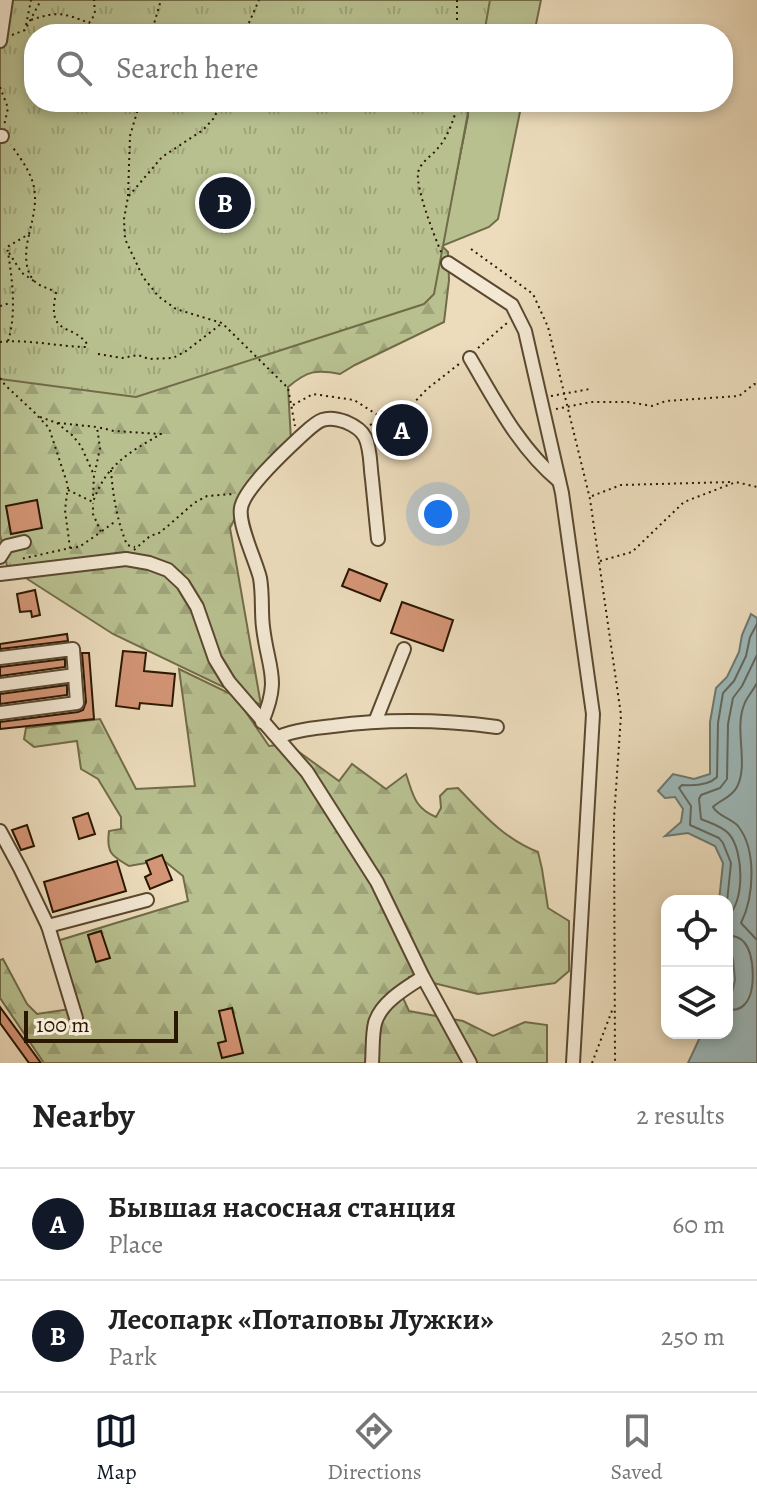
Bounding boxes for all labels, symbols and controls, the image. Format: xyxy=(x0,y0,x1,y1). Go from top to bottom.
search box xyxy=(24,24,733,112)
icon: search xyxy=(52,46,96,90)
text: Search here xyxy=(116,48,259,88)
pin: B xyxy=(199,173,251,233)
pin: A xyxy=(376,400,428,460)
your location xyxy=(418,494,458,534)
map controls xyxy=(661,895,733,1039)
button: locate xyxy=(661,895,733,967)
button: layers xyxy=(661,967,733,1039)
scale bar xyxy=(24,1007,178,1043)
text: 100 m xyxy=(36,1010,90,1040)
text: Nearby xyxy=(32,1092,135,1139)
text: 2 results xyxy=(636,1098,725,1133)
text: Бывшая насосная станция xyxy=(108,1187,456,1227)
text: A xyxy=(50,1207,66,1242)
text: 60 m xyxy=(672,1207,725,1242)
text: Place xyxy=(108,1227,163,1262)
text: Лесопарк «Потаповы Лужки» xyxy=(108,1299,494,1339)
text: B xyxy=(50,1319,66,1354)
text: 250 m xyxy=(661,1319,725,1354)
text: Park xyxy=(108,1339,157,1374)
tab: Map xyxy=(94,1409,138,1487)
tab: Directions xyxy=(327,1409,422,1487)
tab: Saved xyxy=(610,1409,663,1487)

